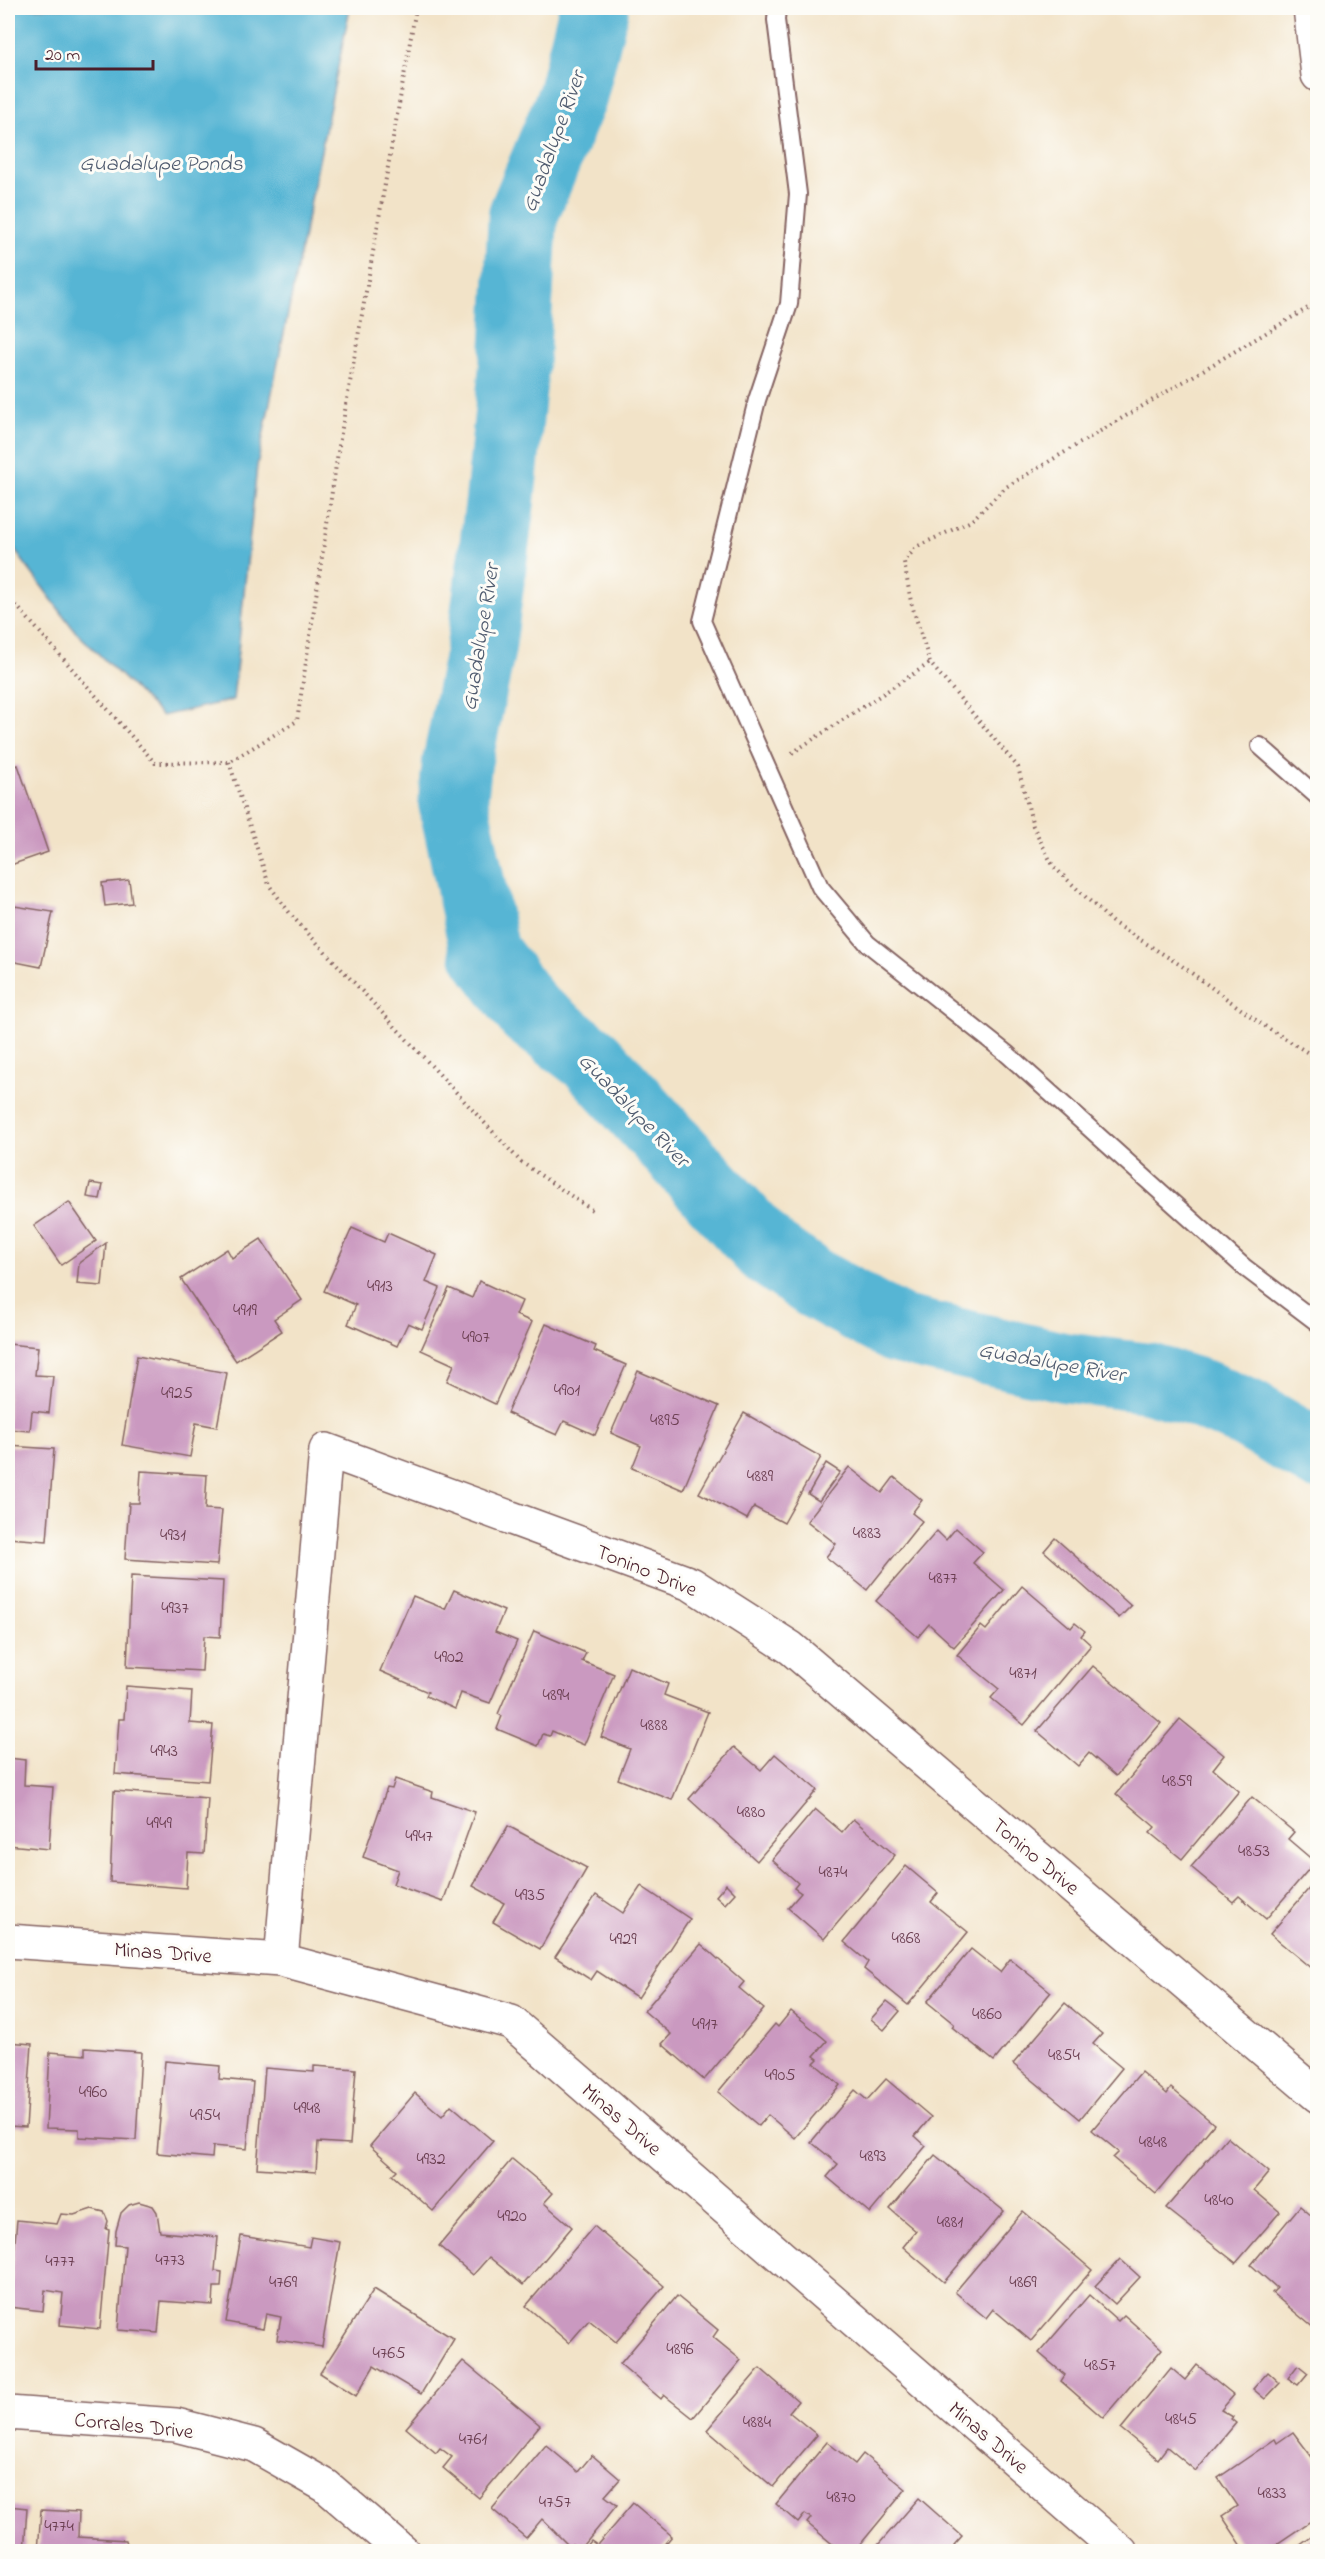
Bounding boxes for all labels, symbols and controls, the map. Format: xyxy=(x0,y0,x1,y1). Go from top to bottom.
scale bar xyxy=(36,33,153,71)
text: 20 m xyxy=(45,43,80,69)
water label: Guadalupe River xyxy=(514,64,596,217)
water label: Guadalupe Ponds xyxy=(79,149,243,181)
water label: Guadalupe River xyxy=(455,559,510,713)
water label: Guadalupe River xyxy=(570,1047,698,1178)
house number: 4913 xyxy=(367,1274,393,1300)
house number: 4919 xyxy=(233,1298,258,1324)
house number: 4907 xyxy=(462,1325,491,1351)
water label: Guadalupe River xyxy=(976,1335,1130,1393)
house number: 4901 xyxy=(554,1378,580,1404)
house number: 4925 xyxy=(161,1381,193,1407)
house number: 4895 xyxy=(650,1408,680,1434)
house number: 4889 xyxy=(747,1464,774,1490)
house number: 4883 xyxy=(853,1521,881,1547)
house number: 4931 xyxy=(160,1523,186,1549)
street label: Tonino Drive xyxy=(591,1538,702,1606)
house number: 4877 xyxy=(929,1566,958,1592)
house number: 4937 xyxy=(161,1596,189,1622)
house number: 4902 xyxy=(434,1645,464,1671)
house number: 4871 xyxy=(1009,1661,1037,1687)
house number: 4894 xyxy=(543,1683,570,1709)
house number: 4888 xyxy=(640,1713,668,1739)
house number: 4943 xyxy=(150,1739,178,1765)
house number: 4859 xyxy=(1162,1769,1193,1795)
house number: 4880 xyxy=(737,1800,766,1826)
house number: 4949 xyxy=(146,1811,172,1837)
street label: Tonino Drive xyxy=(984,1812,1086,1904)
house number: 4947 xyxy=(405,1824,433,1850)
house number: 4853 xyxy=(1238,1839,1270,1865)
house number: 4874 xyxy=(819,1860,848,1886)
house number: 4935 xyxy=(515,1883,545,1909)
house number: 4868 xyxy=(892,1926,921,1952)
house number: 4929 xyxy=(609,1927,637,1953)
street label: Minas Drive xyxy=(113,1936,213,1972)
house number: 4860 xyxy=(972,2002,1002,2028)
house number: 4917 xyxy=(692,2012,719,2038)
house number: 4854 xyxy=(1048,2043,1081,2069)
house number: 4905 xyxy=(765,2063,795,2089)
street label: Minas Drive xyxy=(574,2077,668,2164)
house number: 4960 xyxy=(79,2080,107,2106)
house number: 4948 xyxy=(294,2096,321,2122)
house number: 4954 xyxy=(190,2103,221,2129)
house number: 4848 xyxy=(1139,2130,1167,2156)
house number: 4893 xyxy=(859,2144,887,2170)
house number: 4932 xyxy=(416,2147,446,2173)
house number: 4840 xyxy=(1204,2188,1234,2214)
house number: 4920 xyxy=(497,2204,527,2230)
house number: 4881 xyxy=(937,2210,964,2236)
house number: 4773 xyxy=(155,2248,185,2274)
house number: 4777 xyxy=(45,2249,75,2275)
house number: 4769 xyxy=(269,2270,298,2296)
house number: 4869 xyxy=(1009,2270,1037,2296)
house number: 4896 xyxy=(666,2337,694,2363)
house number: 4765 xyxy=(372,2341,406,2367)
house number: 4857 xyxy=(1084,2353,1117,2379)
street label: Minas Drive xyxy=(941,2395,1035,2482)
street label: Corrales Drive xyxy=(73,2406,195,2448)
house number: 4845 xyxy=(1165,2407,1197,2433)
house number: 4884 xyxy=(743,2410,772,2436)
house number: 4761 xyxy=(459,2427,488,2453)
house number: 4833 xyxy=(1257,2481,1287,2507)
house number: 4870 xyxy=(826,2485,856,2511)
house number: 4757 xyxy=(539,2490,572,2516)
house number: 4774 xyxy=(44,2514,74,2540)

